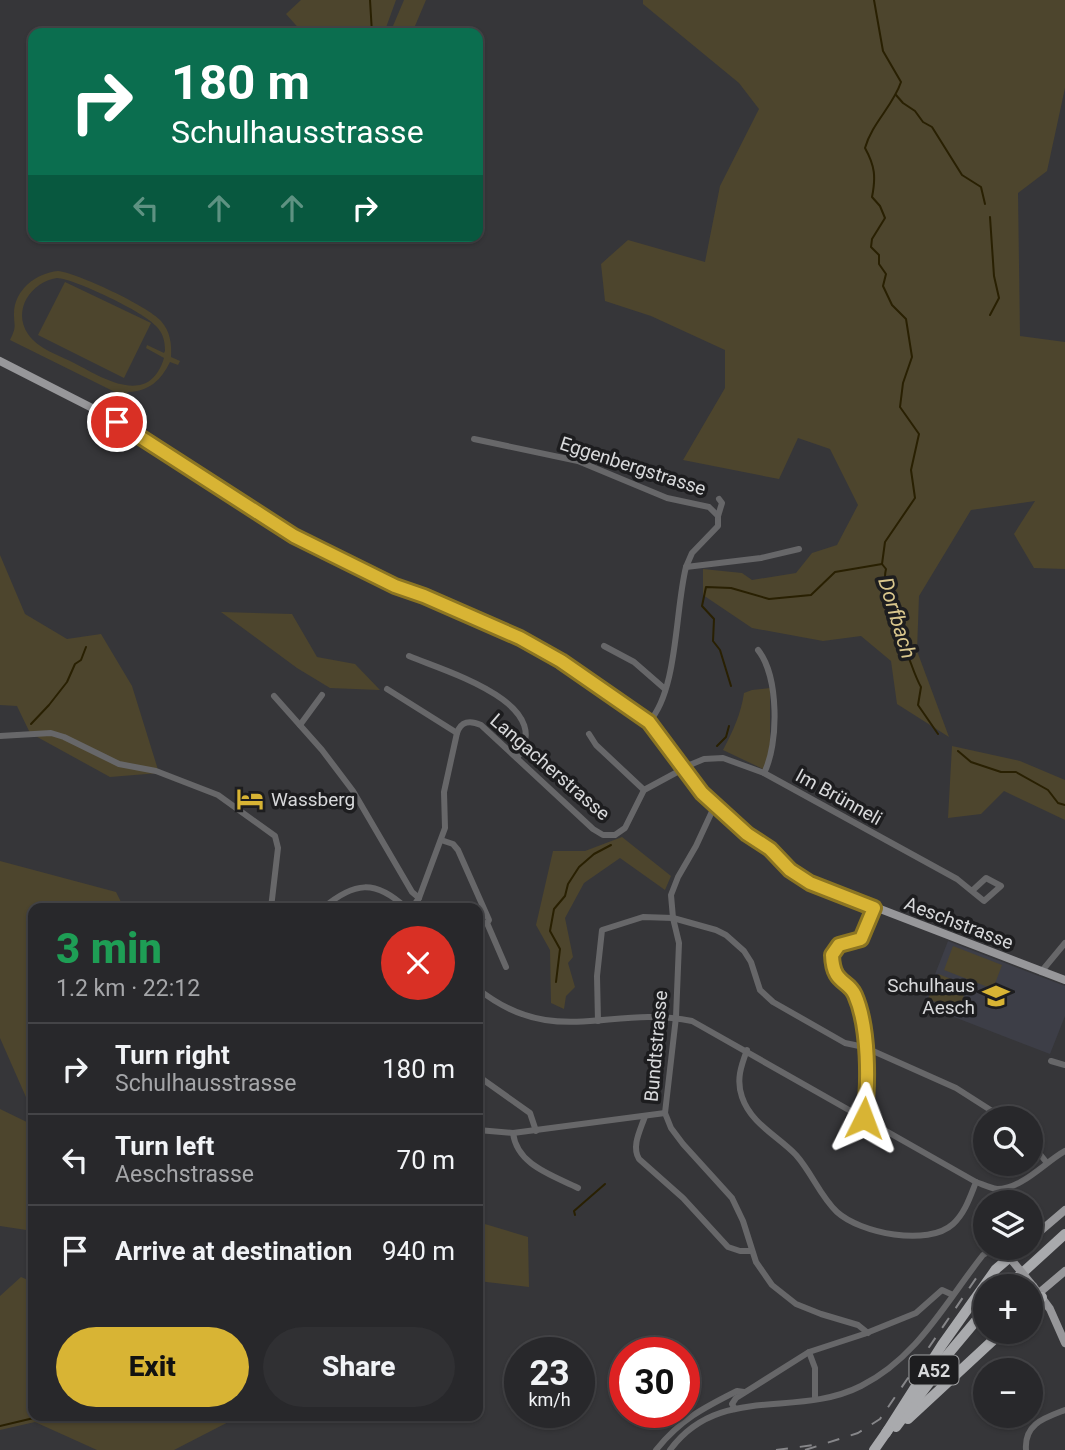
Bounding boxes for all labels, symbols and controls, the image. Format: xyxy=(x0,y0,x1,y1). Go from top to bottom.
text: 180 m xyxy=(171,54,310,111)
icon: right xyxy=(56,56,147,147)
text: Schulhausstrasse xyxy=(171,113,424,151)
icon: left xyxy=(127,189,165,227)
icon: ahead xyxy=(200,189,238,227)
icon: ahead xyxy=(273,189,311,227)
icon: right xyxy=(346,189,384,227)
pin xyxy=(87,392,147,452)
icon: arrive xyxy=(98,403,136,441)
street label: Eggenbergstrasse xyxy=(557,432,709,500)
water label: Dorfbach xyxy=(873,575,921,661)
street label: Langacherstrasse xyxy=(485,709,615,825)
street label: Im Brünneli xyxy=(792,764,886,830)
hotel icon: Wassberg xyxy=(235,784,265,814)
place label: Wassberg xyxy=(271,788,355,811)
street label: Aeschstrasse xyxy=(901,892,1017,954)
text: 3 min xyxy=(56,924,162,973)
button: close xyxy=(381,926,455,1000)
place label: Schulhaus Aesch xyxy=(887,974,975,1019)
text: 1.2 km · 22:12 xyxy=(56,975,200,1002)
school or university icon: Schulhaus Aesch xyxy=(981,981,1011,1011)
street label: Bundtstrasse xyxy=(640,989,672,1103)
text: Turn right xyxy=(115,1040,230,1070)
icon: right xyxy=(56,1050,94,1088)
text: 180 m xyxy=(382,1054,455,1084)
text: Schulhausstrasse xyxy=(115,1070,297,1097)
position arrow xyxy=(827,1081,901,1155)
map controls xyxy=(973,1106,1043,1428)
button: search xyxy=(973,1106,1043,1176)
text: Turn left xyxy=(115,1131,214,1161)
icon: left xyxy=(56,1141,94,1179)
text: 70 m xyxy=(397,1145,455,1175)
text: Aeschstrasse xyxy=(115,1161,254,1188)
button: layers xyxy=(973,1190,1043,1260)
icon: arrive xyxy=(56,1232,94,1270)
text: Arrive at destination xyxy=(115,1236,352,1266)
text: 940 m xyxy=(382,1236,455,1266)
button: + xyxy=(973,1274,1043,1344)
button: Exit xyxy=(56,1327,249,1407)
button: Share xyxy=(263,1327,455,1407)
speed limit sign: 30 xyxy=(609,1337,700,1428)
text: 23 xyxy=(529,1353,570,1394)
road number: A52 xyxy=(909,1356,958,1385)
button: − xyxy=(973,1358,1043,1428)
text: km/h xyxy=(528,1389,571,1410)

